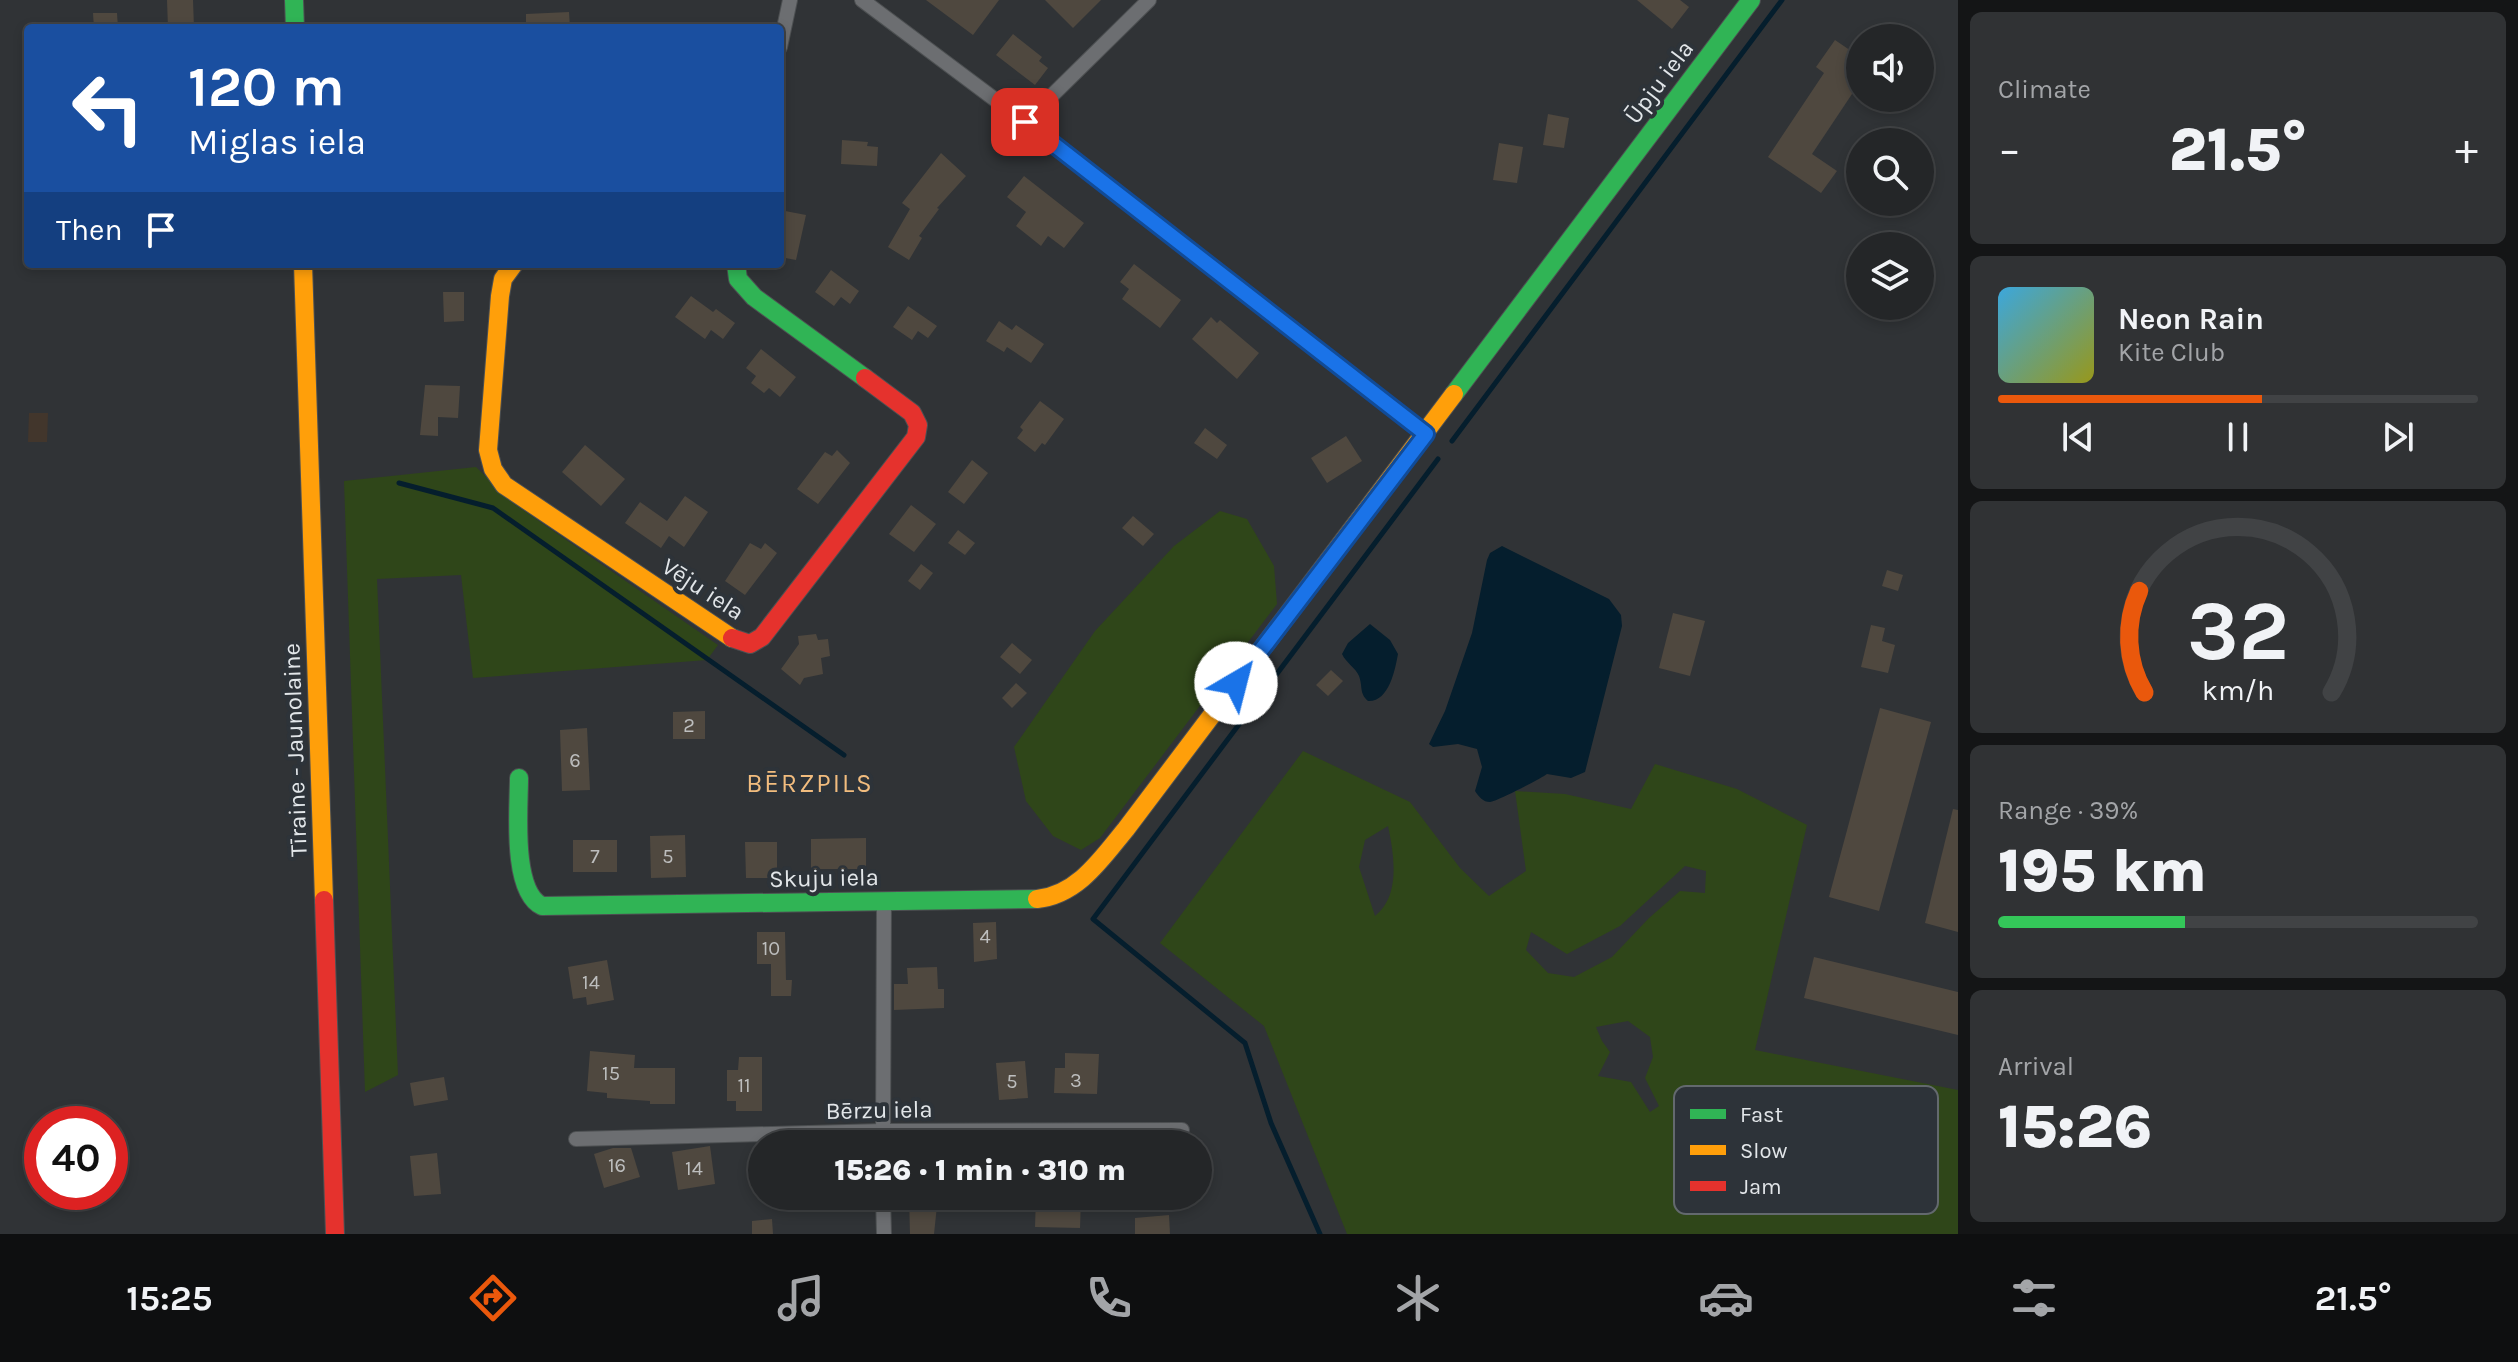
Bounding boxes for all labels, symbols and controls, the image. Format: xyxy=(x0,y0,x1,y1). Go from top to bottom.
map controls xyxy=(1846,24,1934,320)
button: sound xyxy=(1846,24,1934,112)
street label: Ūpju iela xyxy=(1619,35,1699,129)
text: 120 m xyxy=(188,54,345,119)
icon: left xyxy=(56,56,160,160)
text: Climate xyxy=(1998,74,2091,105)
pin xyxy=(991,88,1059,156)
icon: arrive xyxy=(1003,100,1047,144)
text: 21.5° xyxy=(2169,115,2307,185)
text: Miglas iela xyxy=(188,121,366,163)
text: − xyxy=(1998,124,2021,175)
text: + xyxy=(2455,124,2478,175)
button: search xyxy=(1846,128,1934,216)
icon: arrive xyxy=(139,208,183,252)
text: Then xyxy=(56,212,123,248)
button: layers xyxy=(1846,232,1934,320)
text: Neon Rain xyxy=(2118,301,2264,337)
text: Kite Club xyxy=(2118,337,2225,368)
icon: previous xyxy=(2056,415,2100,459)
icon: pause xyxy=(2216,415,2260,459)
icon: next xyxy=(2376,415,2420,459)
street label: Vēju iela xyxy=(657,552,749,626)
text: 32 xyxy=(2187,583,2289,680)
position arrow xyxy=(1194,641,1278,725)
street label: Tīraine - Jaunolaine xyxy=(277,643,313,857)
text: km/h xyxy=(2202,674,2274,707)
house number: 2 xyxy=(683,714,695,737)
house number: 6 xyxy=(569,749,581,772)
district label: BĒRZPILS xyxy=(746,768,874,799)
text: Range · 39% xyxy=(1998,795,2138,826)
text: 195 km xyxy=(1998,836,2207,906)
house number: 7 xyxy=(590,845,600,868)
house number: 5 xyxy=(662,845,674,868)
street label: Skuju iela xyxy=(769,863,879,893)
house number: 4 xyxy=(979,925,991,948)
house number: 10 xyxy=(762,937,780,960)
house number: 14 xyxy=(582,971,600,994)
text: Arrival xyxy=(1998,1051,2074,1082)
house number: 15 xyxy=(602,1062,620,1085)
house number: 3 xyxy=(1070,1069,1082,1092)
house number: 5 xyxy=(1006,1070,1018,1093)
house number: 11 xyxy=(737,1074,751,1097)
legend xyxy=(1674,1086,1938,1214)
text: 15:26 xyxy=(1998,1092,2152,1162)
street label: Bērzu iela xyxy=(825,1095,933,1125)
text: Fast xyxy=(1740,1102,1783,1128)
speed limit sign: 40 xyxy=(24,1106,128,1210)
text: Slow xyxy=(1740,1138,1787,1164)
text: 15:26 · 1 min · 310 m xyxy=(834,1152,1126,1188)
house number: 16 xyxy=(608,1154,626,1177)
house number: 14 xyxy=(685,1157,703,1180)
text: Jam xyxy=(1740,1174,1782,1200)
icon: directions xyxy=(465,1270,521,1326)
icon: music xyxy=(773,1270,829,1326)
icon: phone xyxy=(1081,1270,1137,1326)
icon: climate xyxy=(1390,1270,1446,1326)
icon: car xyxy=(1698,1270,1754,1326)
icon: filters xyxy=(2006,1270,2062,1326)
text: 15:25 xyxy=(126,1277,212,1319)
text: 21.5° xyxy=(2314,1277,2392,1319)

